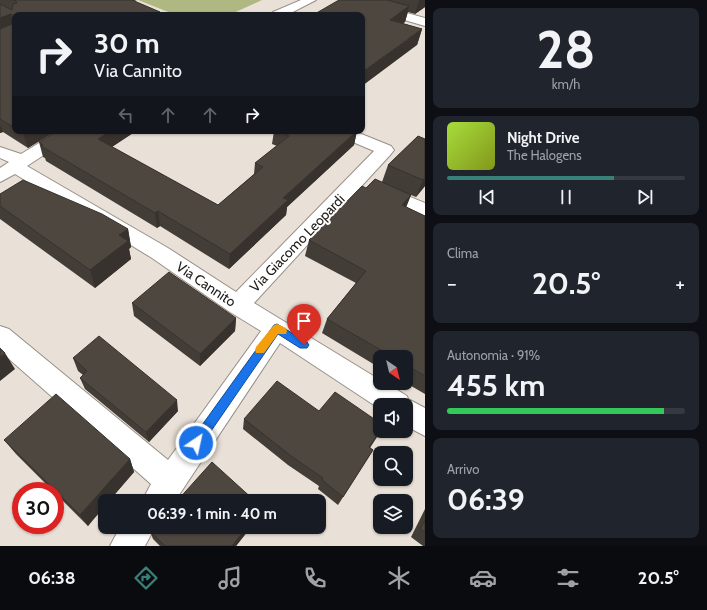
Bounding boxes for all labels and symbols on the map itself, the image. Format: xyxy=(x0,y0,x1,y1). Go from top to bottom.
street label: Via Giacomo Leopardi xyxy=(246,190,348,296)
street label: Via Cannito xyxy=(173,257,240,311)
pin xyxy=(287,304,321,345)
north arrow xyxy=(373,350,413,390)
position arrow xyxy=(175,422,217,464)
speed limit sign: 30 xyxy=(12,482,64,534)

